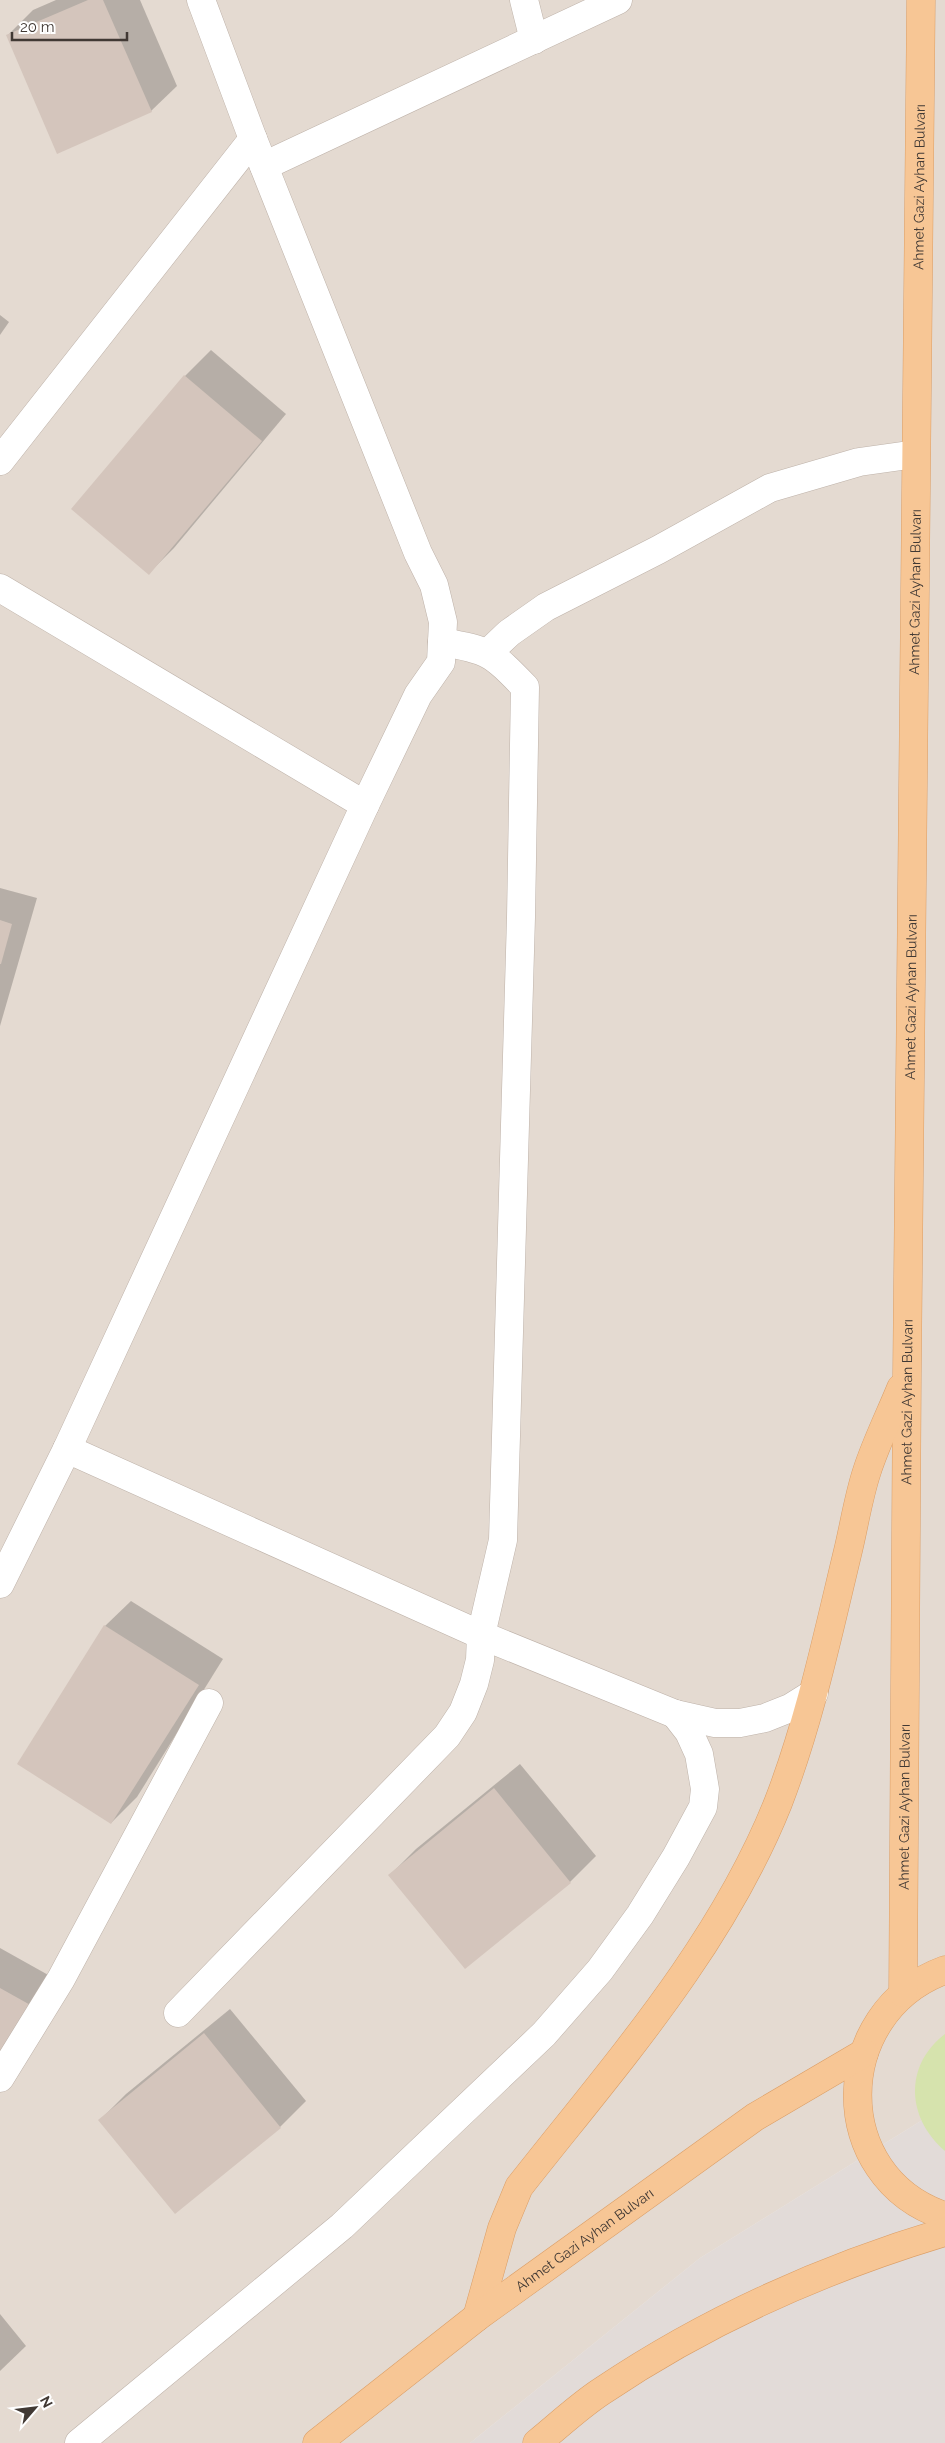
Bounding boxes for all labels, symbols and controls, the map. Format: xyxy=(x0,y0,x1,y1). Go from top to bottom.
scale bar xyxy=(12,10,128,42)
text: 20 m xyxy=(20,18,55,36)
street label: Ahmet Gazi Ayhan Bulvarı xyxy=(910,104,928,270)
street label: Ahmet Gazi Ayhan Bulvarı xyxy=(906,509,924,675)
street label: Ahmet Gazi Ayhan Bulvarı xyxy=(902,914,920,1080)
street label: Ahmet Gazi Ayhan Bulvarı xyxy=(898,1319,916,1485)
street label: Ahmet Gazi Ayhan Bulvarı xyxy=(896,1724,913,1890)
street label: Ahmet Gazi Ayhan Bulvarı xyxy=(512,2185,656,2295)
north arrow xyxy=(10,2383,60,2433)
text: N xyxy=(37,2393,56,2410)

